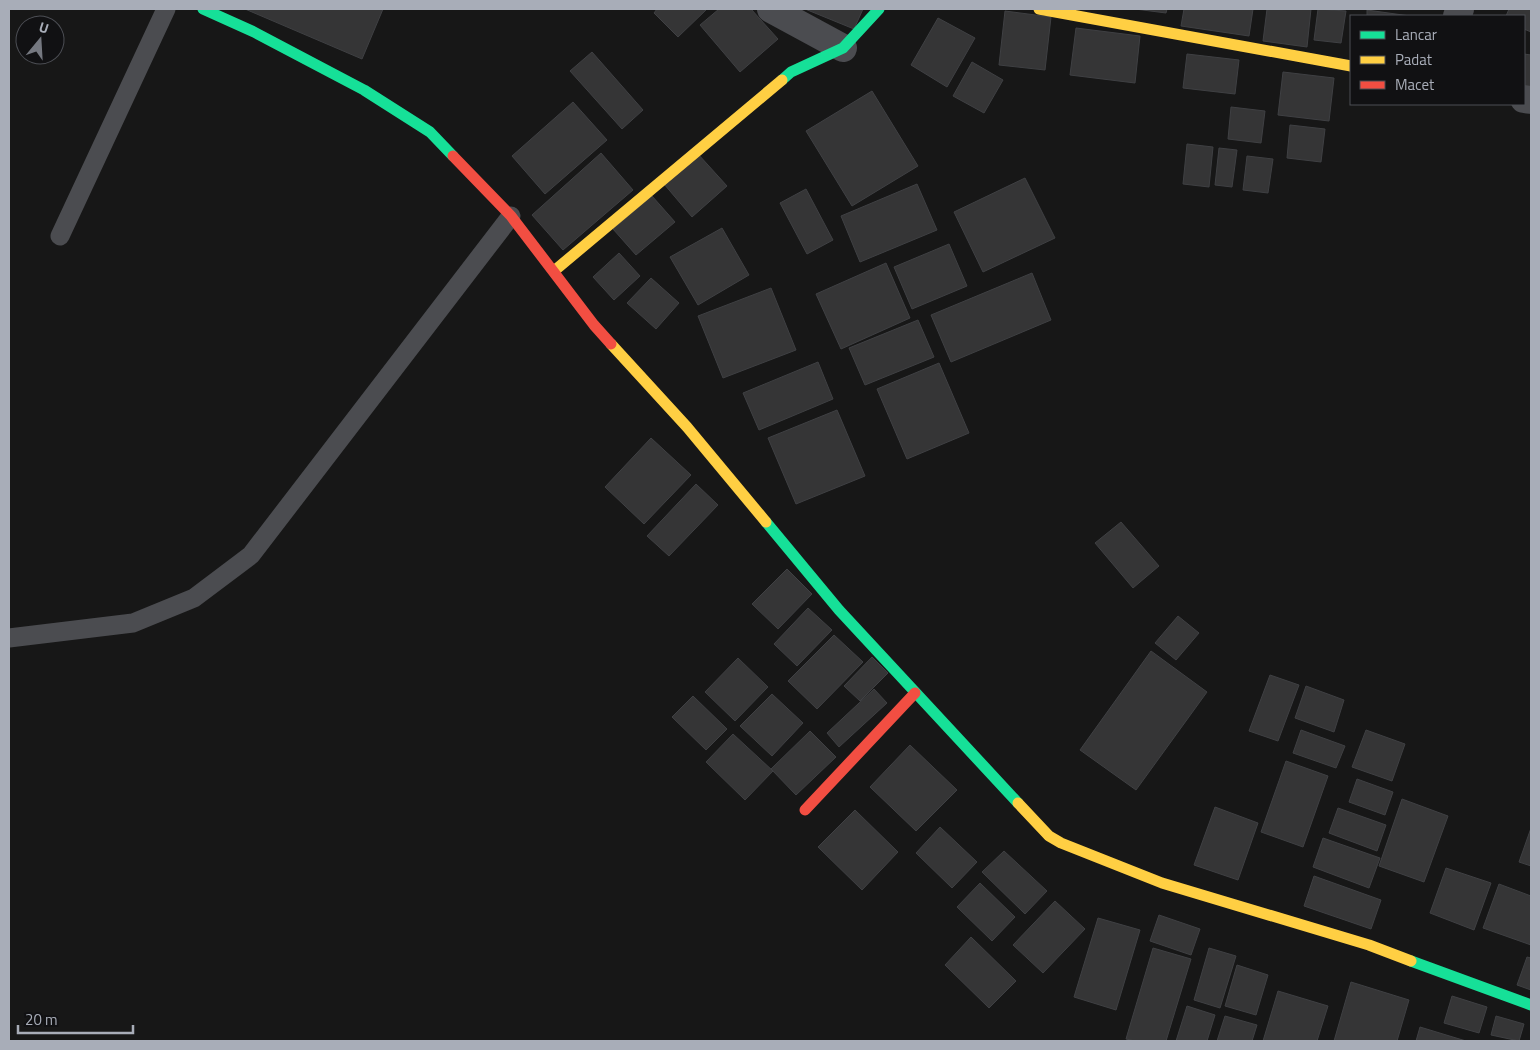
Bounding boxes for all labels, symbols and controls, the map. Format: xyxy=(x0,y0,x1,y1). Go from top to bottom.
north arrow xyxy=(15,15,65,65)
legend xyxy=(1350,15,1525,105)
text: U xyxy=(37,16,52,39)
text: Lancar xyxy=(1395,23,1437,46)
text: Padat xyxy=(1395,48,1433,71)
text: Macet xyxy=(1395,73,1435,96)
scale bar xyxy=(18,1002,132,1034)
text: 20 m xyxy=(25,1008,58,1031)

